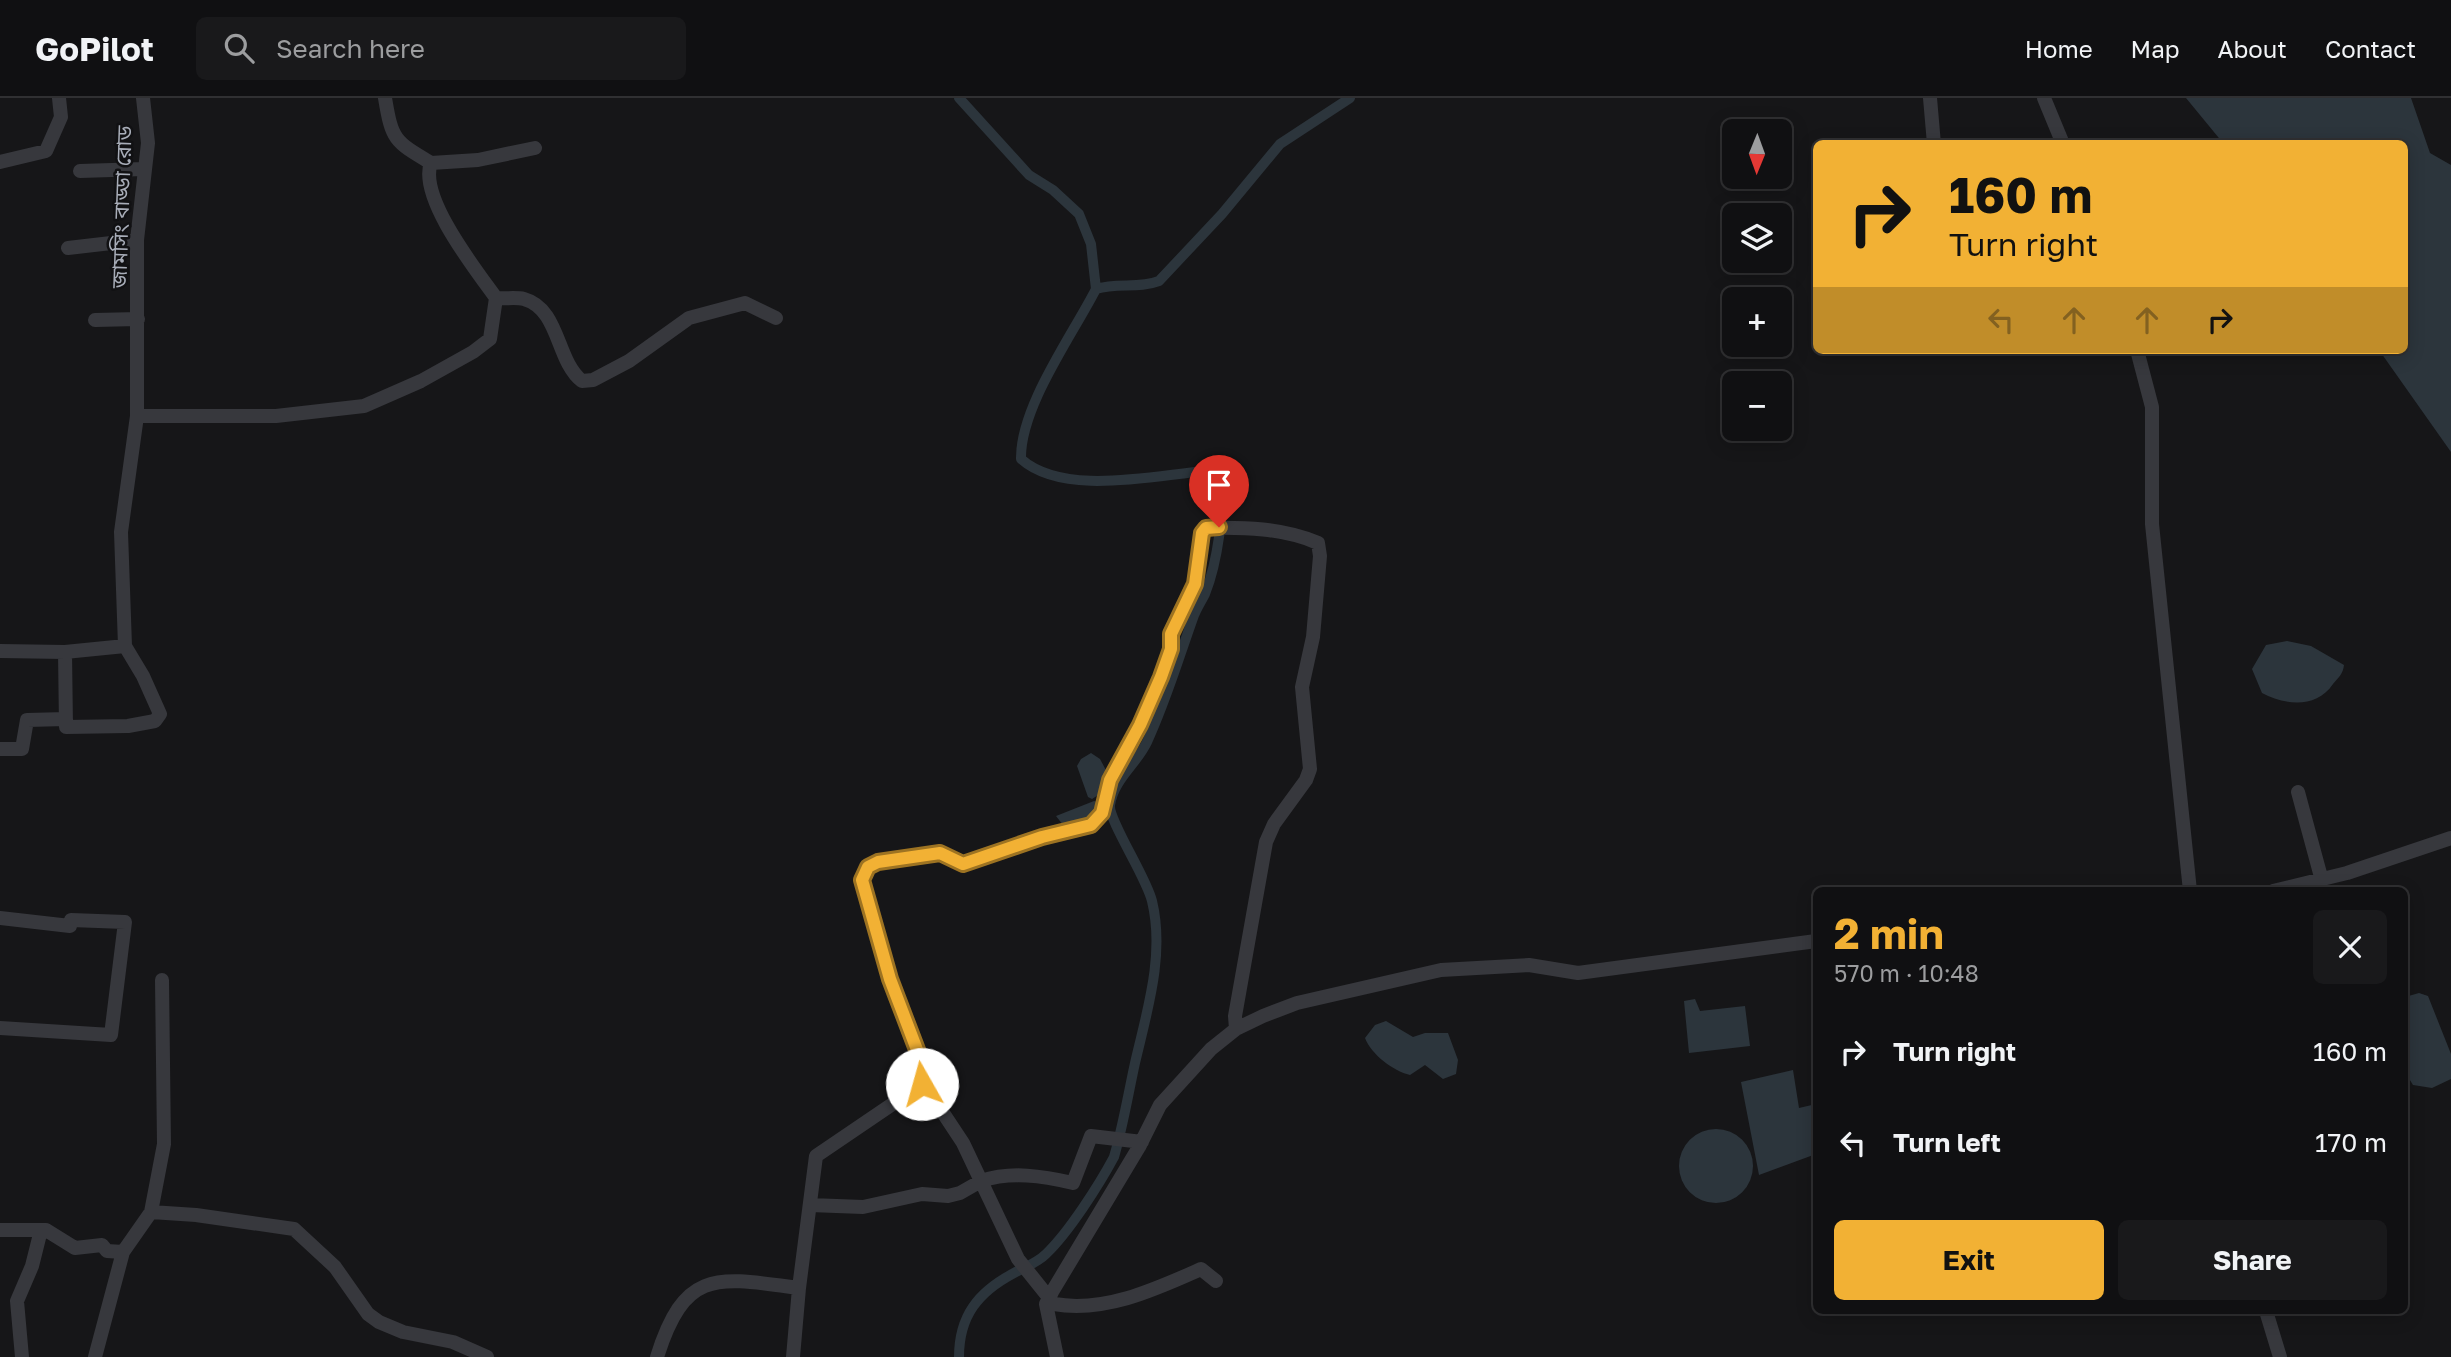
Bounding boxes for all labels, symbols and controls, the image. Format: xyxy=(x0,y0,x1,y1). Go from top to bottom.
search box xyxy=(196,17,686,80)
text: GoPilot xyxy=(35,29,154,68)
icon: search xyxy=(220,29,258,67)
text: Search here xyxy=(276,33,425,64)
text: Home xyxy=(2025,34,2093,63)
text: Map xyxy=(2131,34,2180,63)
text: About xyxy=(2218,34,2287,63)
text: Contact xyxy=(2325,34,2416,63)
north arrow xyxy=(1722,119,1792,189)
map controls xyxy=(1722,119,1792,441)
street label: জামসিং বাড্ডা রোড xyxy=(105,124,137,290)
text: 160 m xyxy=(1949,165,2092,224)
icon: right xyxy=(1834,168,1925,259)
button: layers xyxy=(1722,203,1792,273)
text: Turn right xyxy=(1949,225,2098,263)
button: + xyxy=(1722,287,1792,357)
icon: left xyxy=(1982,301,2020,339)
icon: ahead xyxy=(2055,301,2093,339)
icon: ahead xyxy=(2128,301,2166,339)
icon: right xyxy=(2201,301,2239,339)
button: − xyxy=(1722,371,1792,441)
pin xyxy=(1189,455,1249,527)
icon: arrive xyxy=(1200,466,1238,504)
text: 2 min xyxy=(1834,908,1944,958)
button: close xyxy=(2313,910,2387,984)
text: 570 m · 10:48 xyxy=(1834,959,1979,987)
icon: right xyxy=(1834,1033,1872,1071)
text: Turn right xyxy=(1893,1036,2016,1067)
text: 160 m xyxy=(2313,1036,2387,1067)
position arrow xyxy=(885,1047,959,1121)
icon: left xyxy=(1834,1124,1872,1162)
text: Turn left xyxy=(1893,1127,2001,1158)
text: 170 m xyxy=(2315,1127,2387,1158)
button: Exit xyxy=(1834,1220,2104,1300)
button: Share xyxy=(2118,1220,2387,1300)

